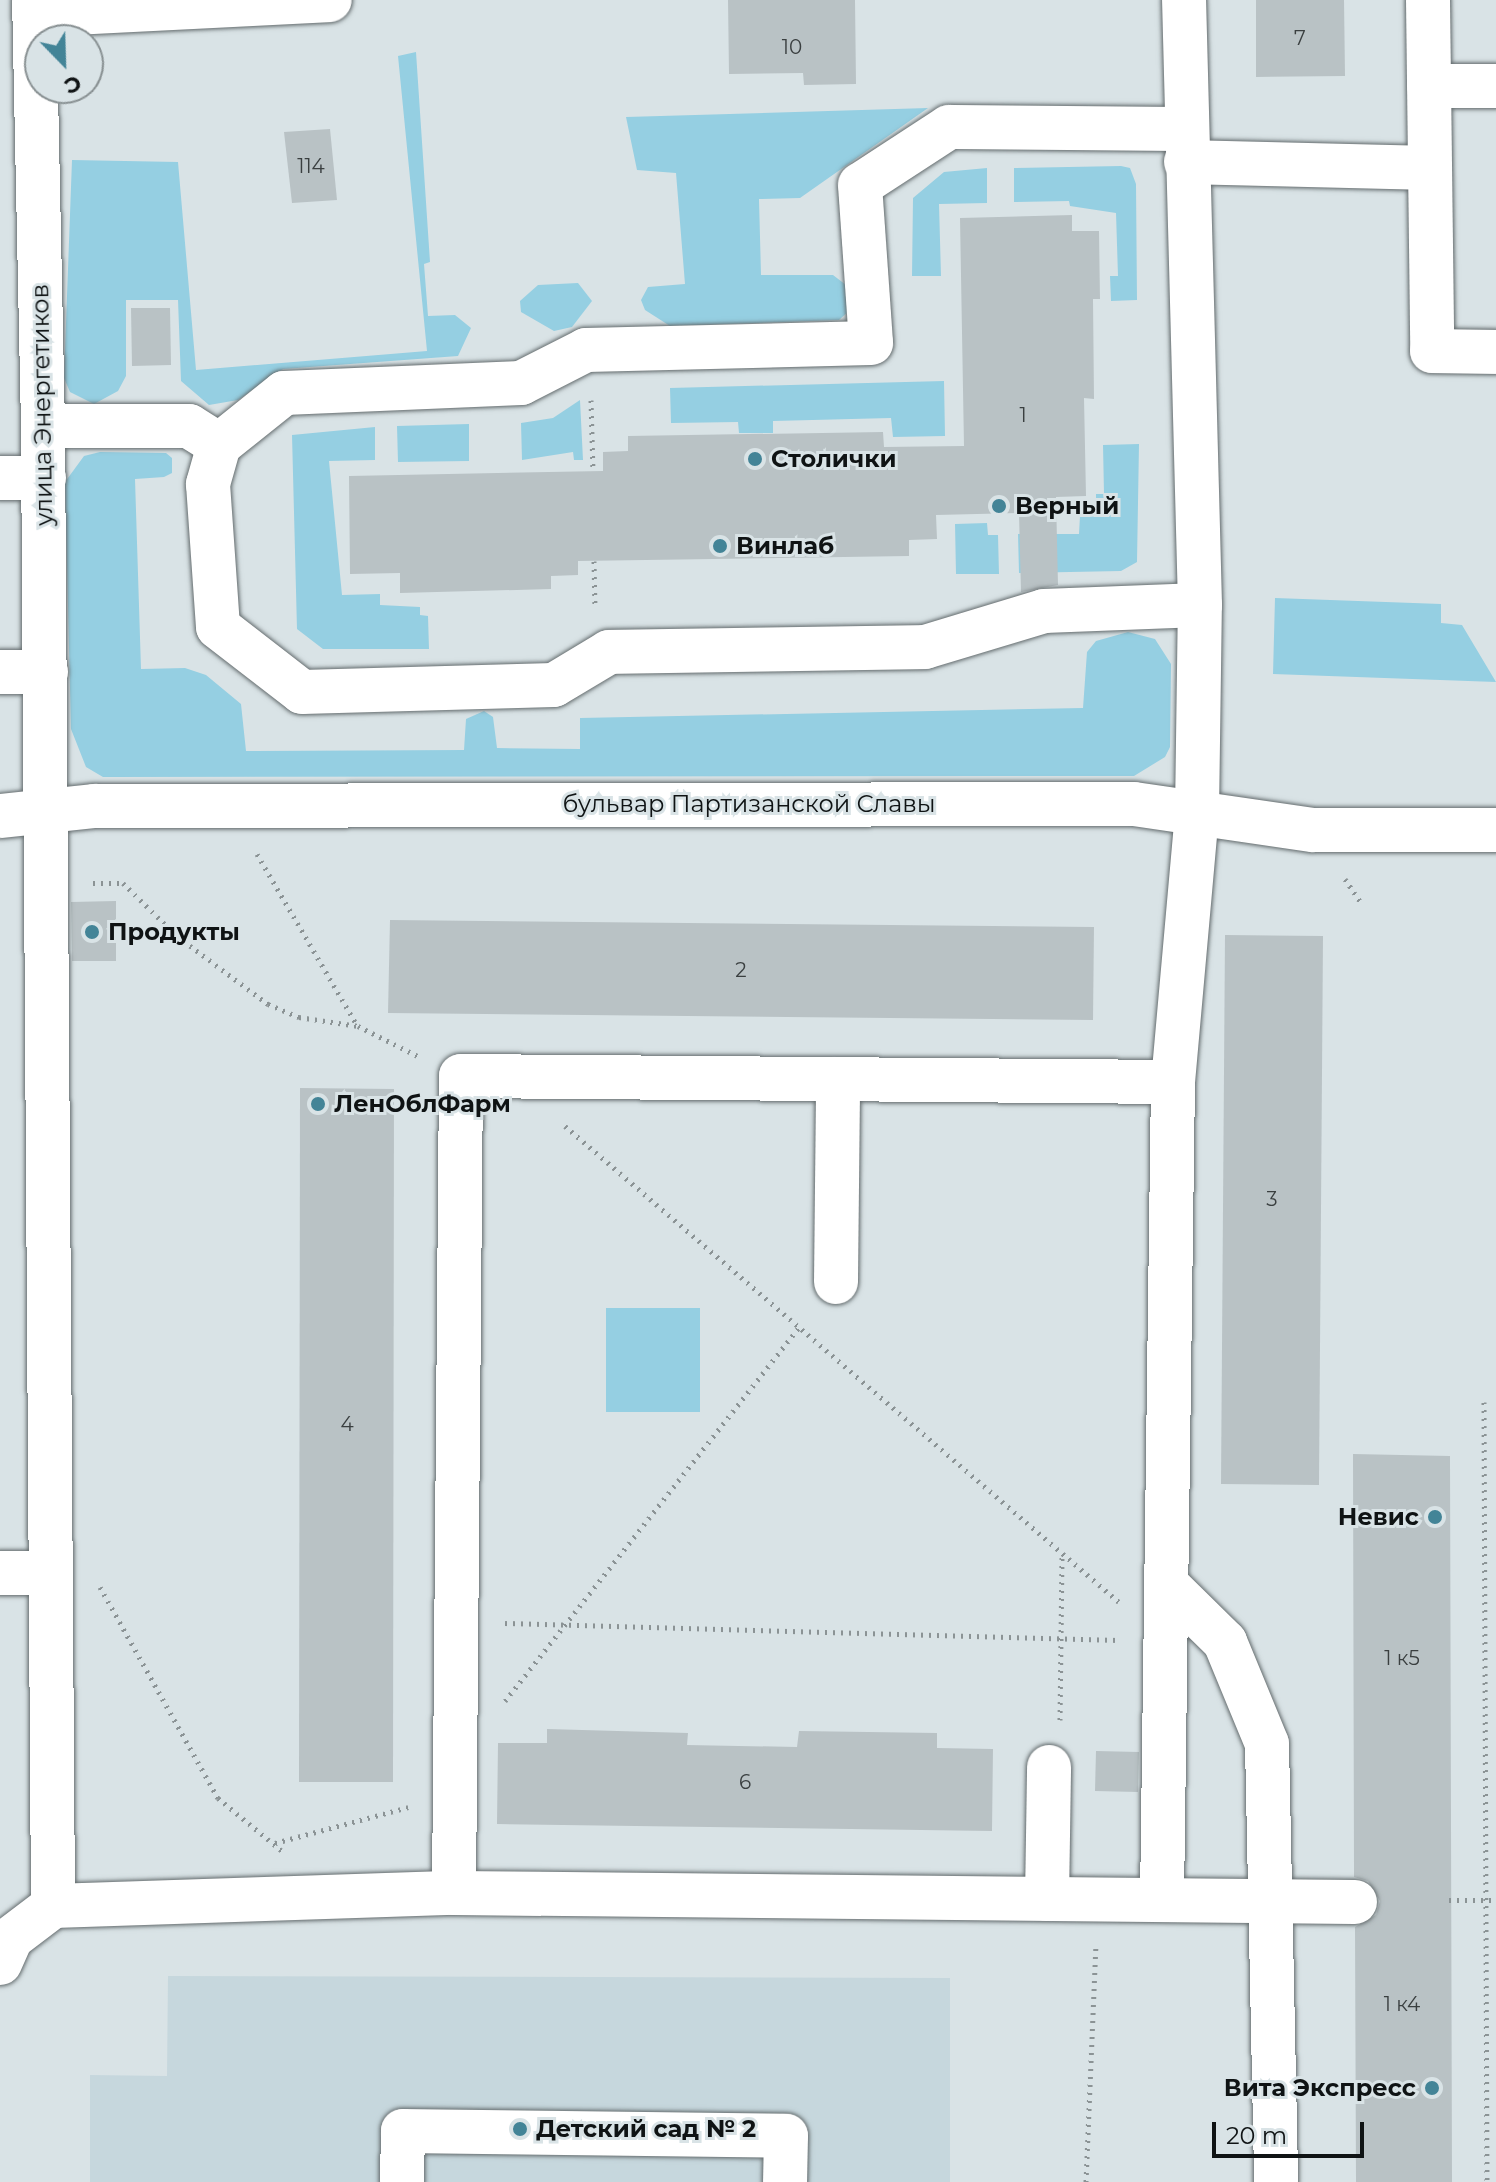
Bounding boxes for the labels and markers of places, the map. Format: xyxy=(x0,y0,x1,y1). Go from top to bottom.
place label: Столички xyxy=(771,445,897,473)
marker: Столички xyxy=(746,450,764,468)
place label: Верный xyxy=(1015,492,1119,520)
marker: Верный xyxy=(990,497,1008,515)
place label: Винлаб xyxy=(736,532,834,560)
marker: Винлаб xyxy=(711,537,729,555)
place label: Продукты xyxy=(108,918,240,946)
marker: Продукты xyxy=(83,923,101,941)
place label: ЛенОблФарм xyxy=(334,1090,511,1118)
marker: ЛенОблФарм xyxy=(309,1095,327,1113)
place label: Невис xyxy=(1338,1503,1419,1531)
marker: Невис xyxy=(1426,1508,1444,1526)
place label: Вита Экспресс xyxy=(1224,2074,1416,2102)
marker: Вита Экспресс xyxy=(1423,2079,1441,2097)
place label: Детский сад № 2 xyxy=(536,2115,756,2143)
marker: Детский сад № 2 xyxy=(511,2120,529,2138)

